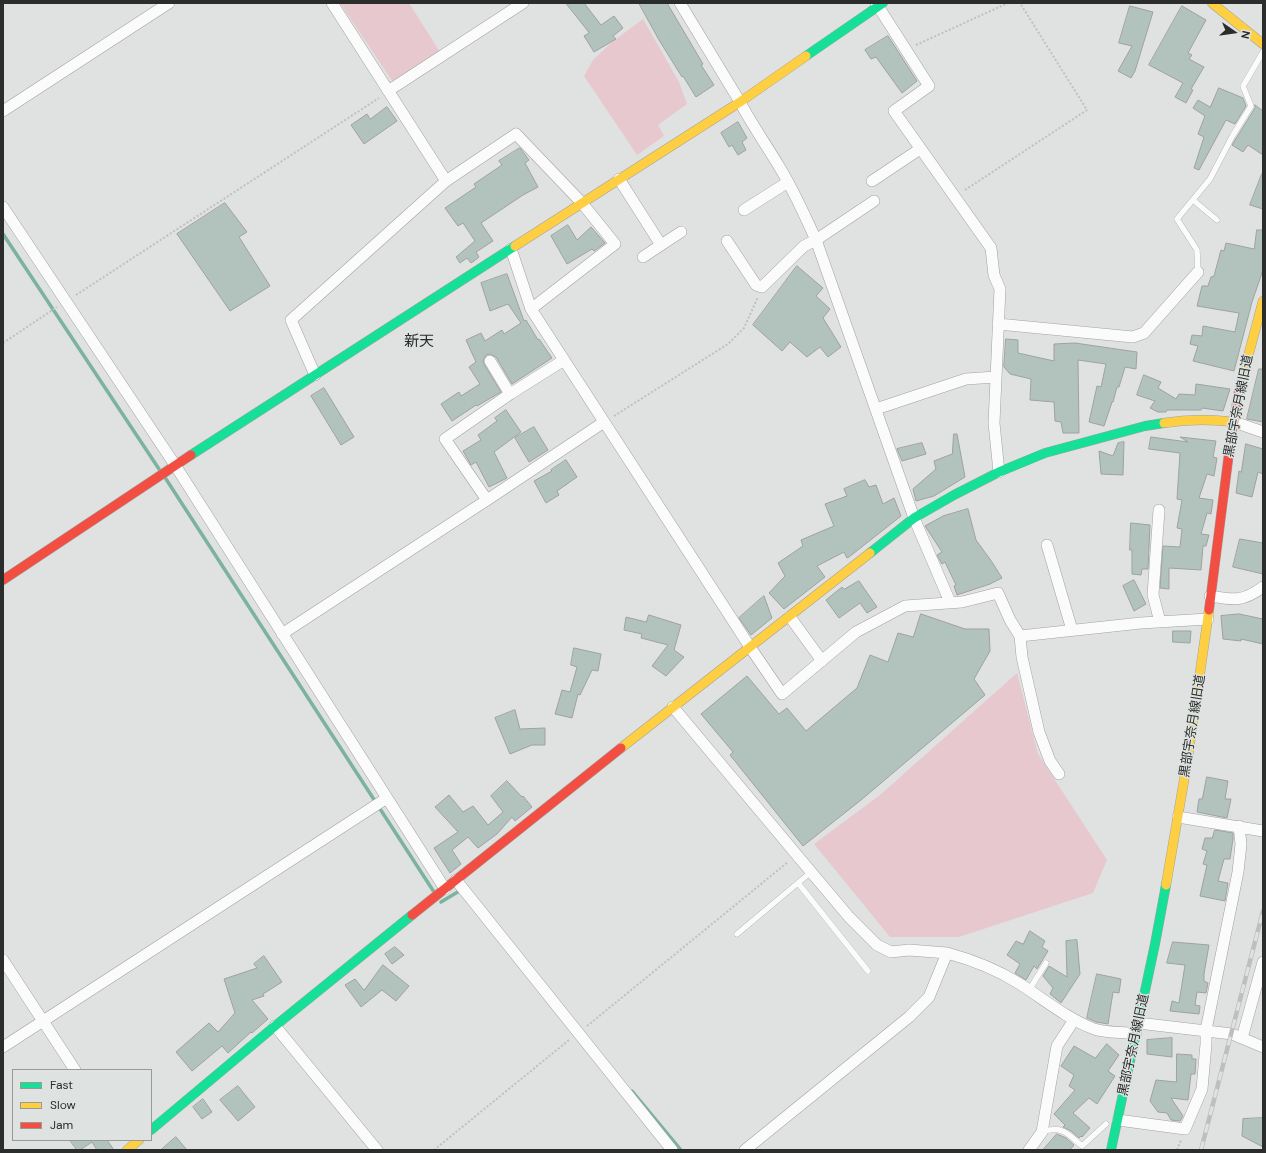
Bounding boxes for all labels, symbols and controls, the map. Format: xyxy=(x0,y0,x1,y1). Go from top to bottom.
north arrow xyxy=(1214,12,1254,52)
text: N xyxy=(1238,29,1253,40)
district label: 新天 xyxy=(404,333,434,351)
street label: 黒部宇奈月線旧道 xyxy=(1221,353,1257,459)
street label: 黒部宇奈月線旧道 xyxy=(1177,673,1209,779)
street label: 黒部宇奈月線旧道 xyxy=(1116,993,1152,1097)
legend xyxy=(12,1069,152,1141)
text: Fast xyxy=(50,1077,73,1093)
text: Slow xyxy=(50,1097,76,1113)
text: Jam xyxy=(50,1117,73,1133)

